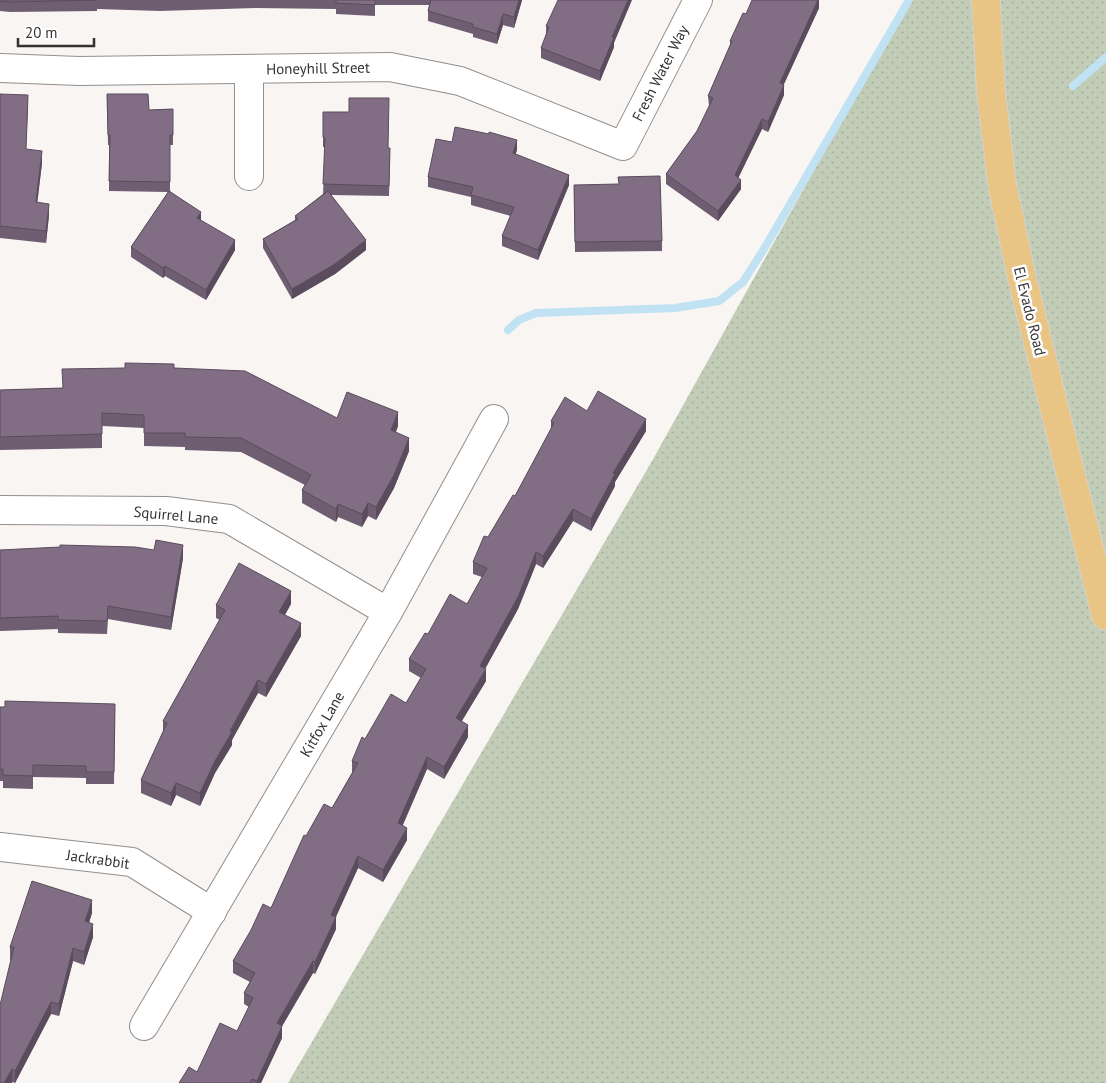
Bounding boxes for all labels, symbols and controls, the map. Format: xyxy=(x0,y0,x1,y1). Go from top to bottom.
scale bar xyxy=(18,15,94,47)
street label: Fresh Water Way xyxy=(628,22,692,124)
text: 20 m xyxy=(25,23,58,42)
street label: Honeyhill Street xyxy=(266,58,370,78)
street label: El Evado Road xyxy=(1010,265,1050,357)
street label: Squirrel Lane xyxy=(133,502,219,528)
street label: Kitfox Lane xyxy=(296,688,348,760)
street label: Jackrabbit xyxy=(64,845,131,873)

